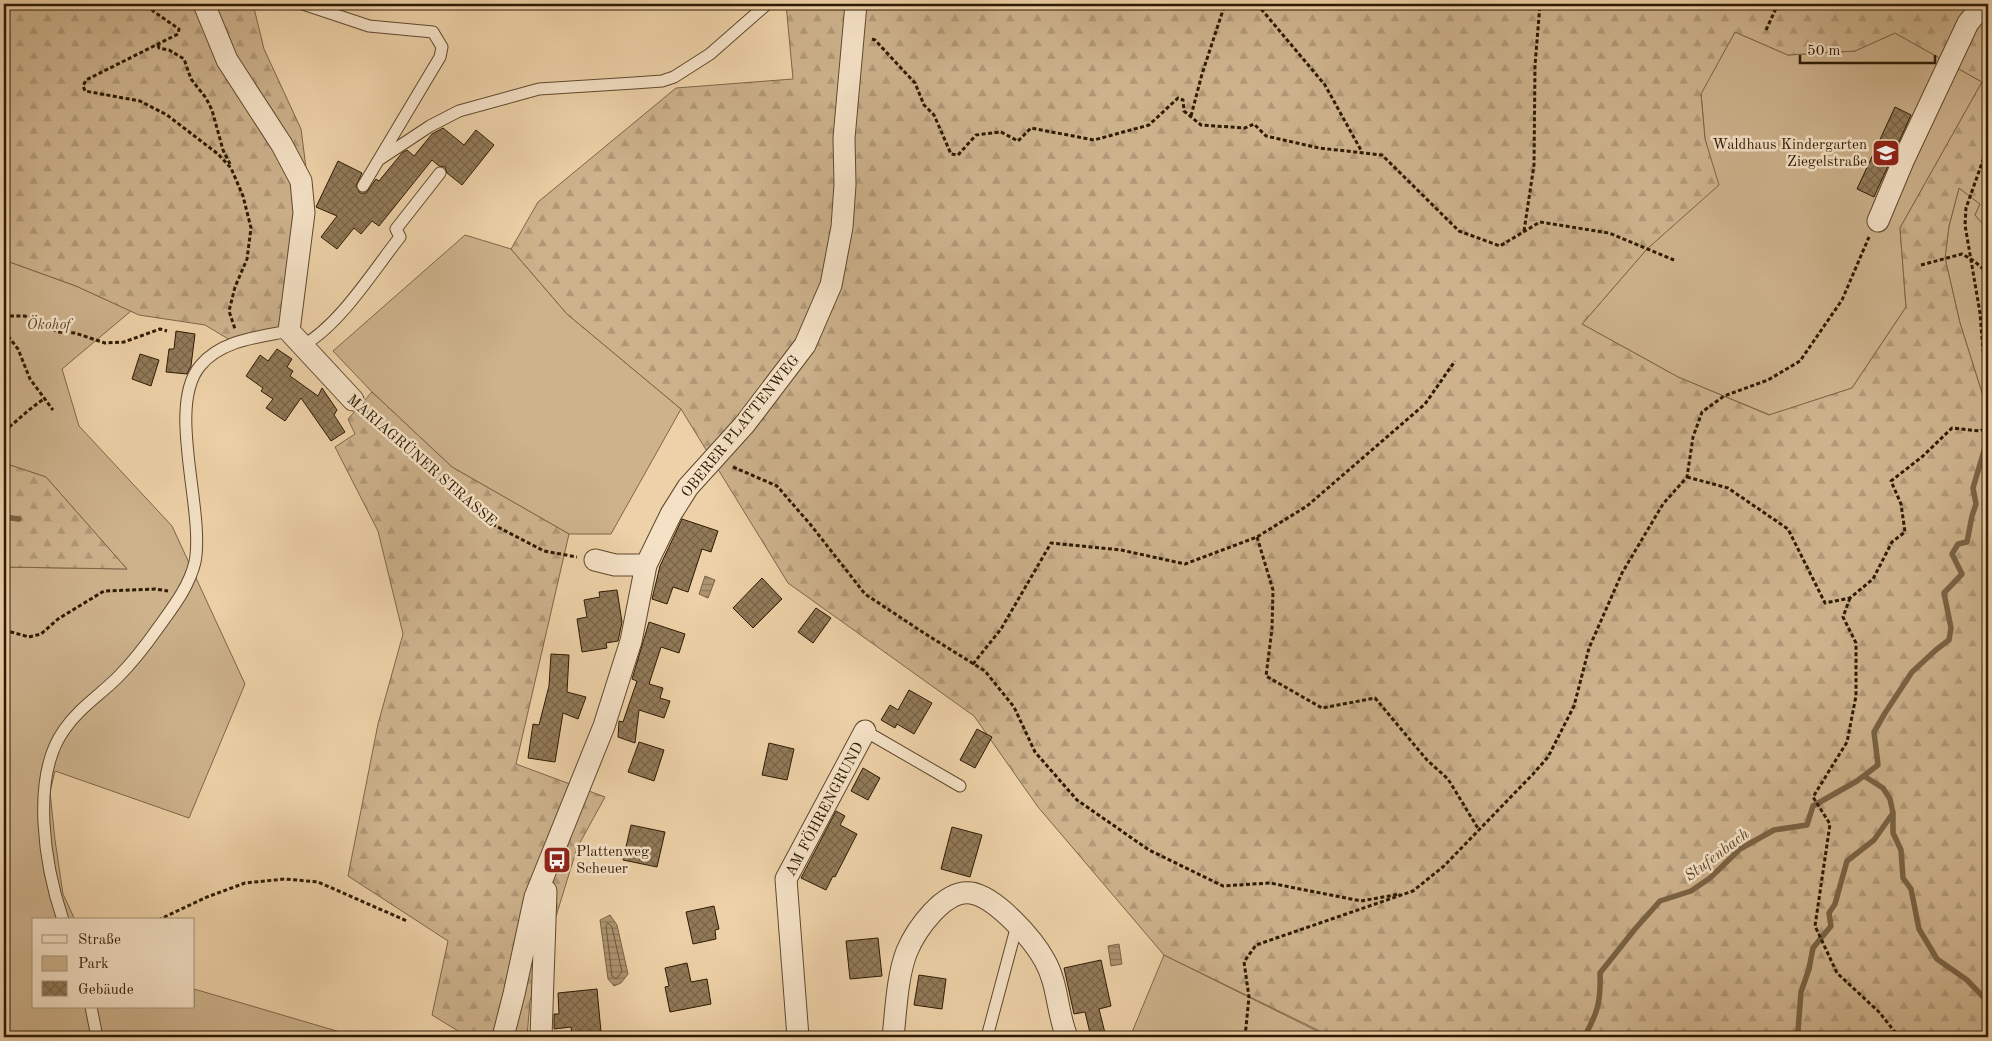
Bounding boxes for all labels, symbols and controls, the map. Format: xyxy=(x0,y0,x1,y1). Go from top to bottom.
scale bar xyxy=(1800,32,1934,64)
text: 50 m xyxy=(1807,44,1841,59)
place label: Waldhaus Kindergarten Ziegelstraße xyxy=(1712,138,1867,170)
school or university icon: Waldhaus Kindergarten Ziegelstraße xyxy=(1871,138,1901,168)
park label: Ökohof xyxy=(27,315,73,333)
street label: OBERER PLATTENWEG xyxy=(679,353,803,501)
street label: MARIAGRÜNER STRASSE xyxy=(344,390,500,530)
street label: AM FÖHRENGRUND xyxy=(781,739,867,879)
water label: Stufenbach xyxy=(1682,826,1752,885)
bus stop icon: Plattenweg Scheuer xyxy=(542,845,572,875)
place label: Plattenweg Scheuer xyxy=(576,845,649,877)
legend xyxy=(32,918,195,1008)
text: Straße xyxy=(78,933,121,948)
text: Park xyxy=(78,957,109,972)
text: Gebäude xyxy=(78,983,134,998)

